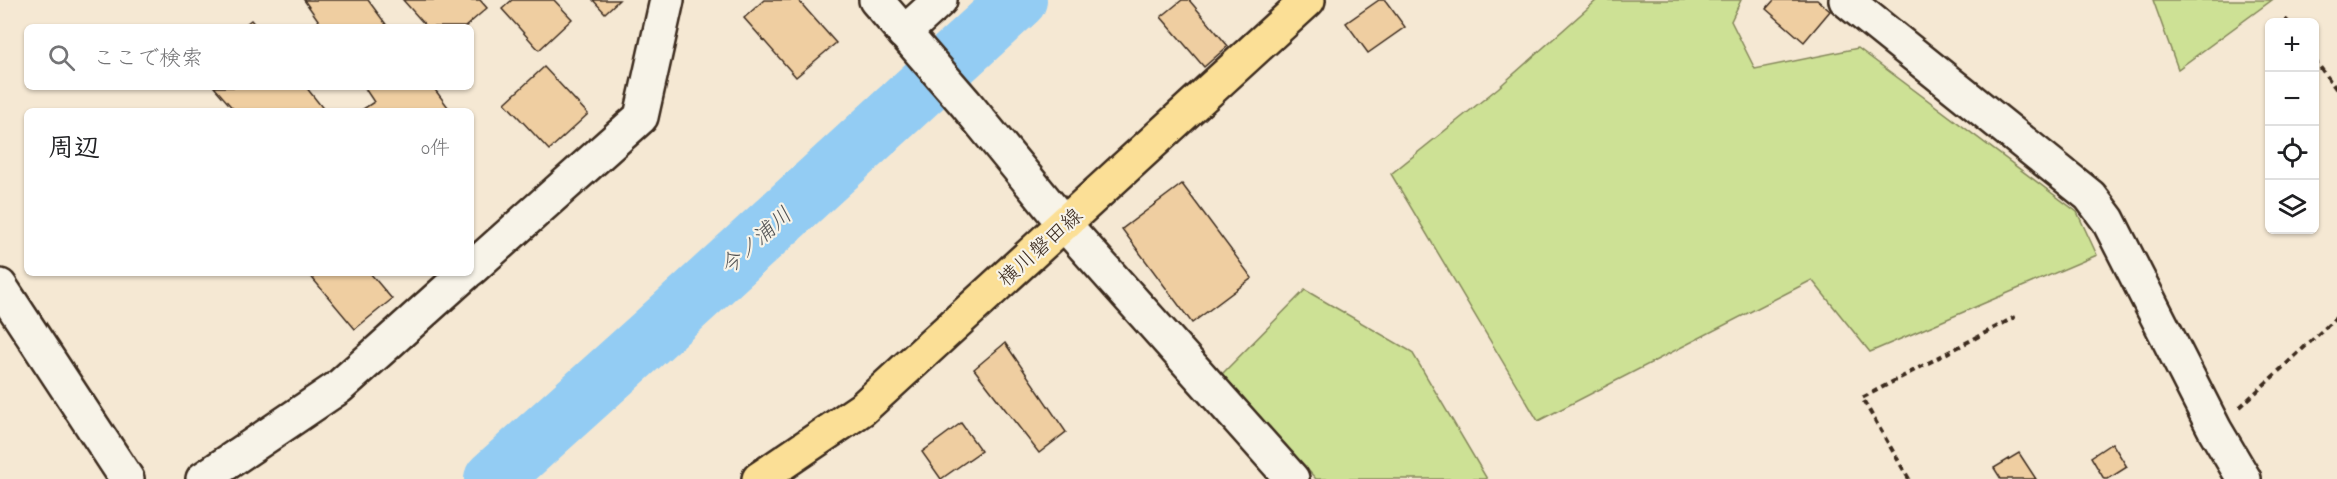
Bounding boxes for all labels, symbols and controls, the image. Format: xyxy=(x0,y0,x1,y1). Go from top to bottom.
map controls xyxy=(2265,18,2319,234)
button: + xyxy=(2265,18,2319,72)
search box xyxy=(24,24,474,90)
icon: search xyxy=(45,41,78,74)
text: ここで検索 xyxy=(93,44,203,76)
button: − xyxy=(2265,72,2319,126)
button: locate xyxy=(2265,126,2319,180)
text: 周辺 xyxy=(48,131,100,169)
text: 0件 xyxy=(421,135,450,164)
button: layers xyxy=(2265,180,2319,234)
water label: 今ノ浦川 xyxy=(714,201,800,284)
street label: 横川磐田線 xyxy=(992,202,1090,295)

